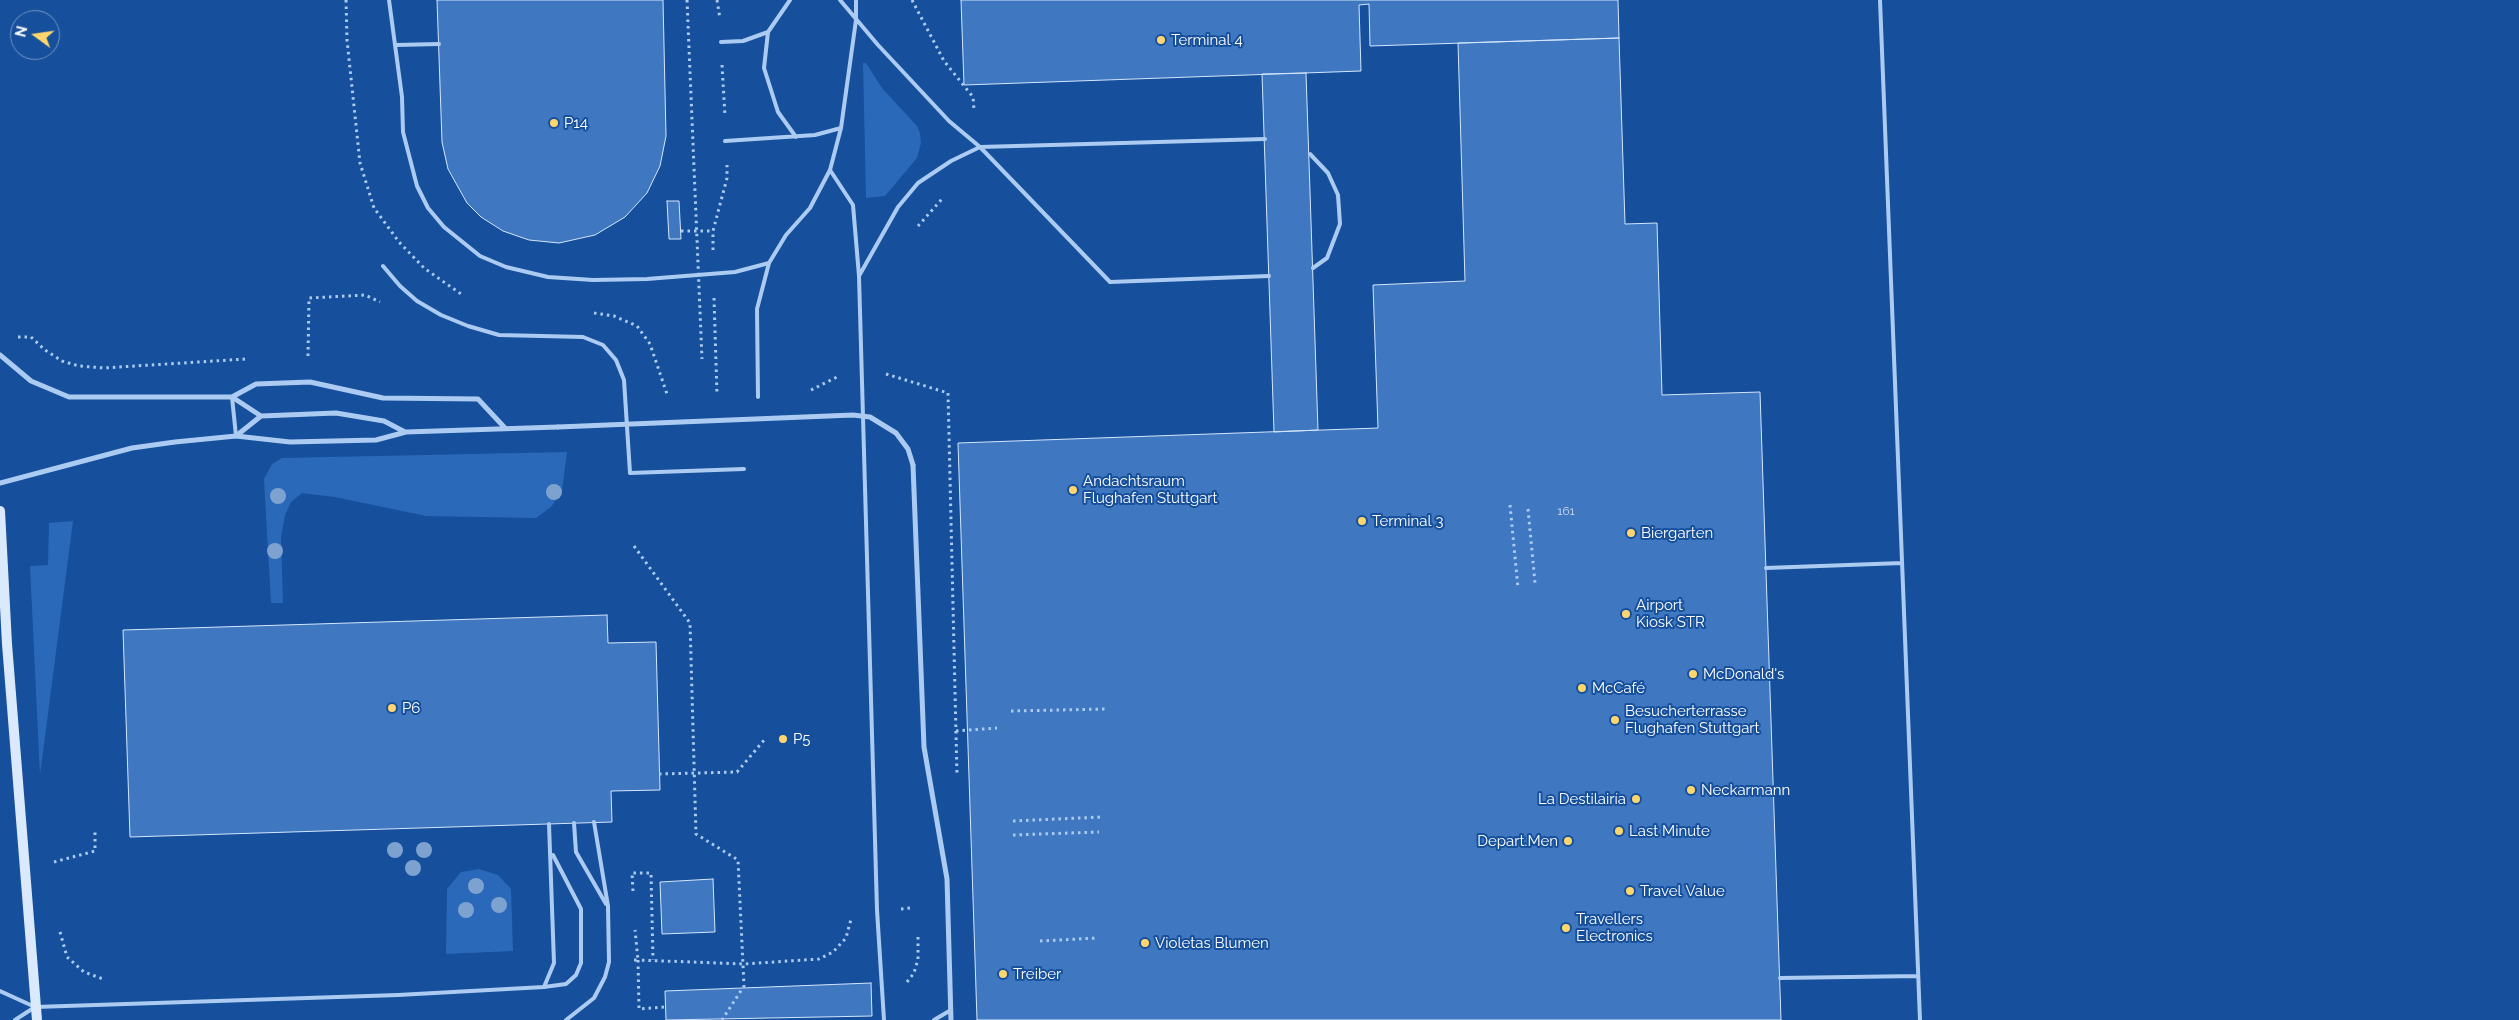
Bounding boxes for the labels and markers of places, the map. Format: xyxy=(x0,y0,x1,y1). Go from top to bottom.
place label: Terminal 4 xyxy=(1171,31,1243,49)
marker: Terminal 4 xyxy=(1155,34,1167,46)
place label: P14 xyxy=(564,114,588,132)
marker: P14 xyxy=(548,117,560,129)
place label: Andachtsraum Flughafen Stuttgart xyxy=(1083,472,1218,507)
marker: Andachtsraum Flughafen Stuttgart xyxy=(1067,484,1079,496)
place label: Terminal 3 xyxy=(1372,512,1443,530)
marker: Terminal 3 xyxy=(1356,515,1368,527)
place label: Biergarten xyxy=(1641,524,1713,542)
marker: Biergarten xyxy=(1625,527,1637,539)
place label: Airport Kiosk STR xyxy=(1636,596,1705,631)
marker: Airport Kiosk STR xyxy=(1620,608,1632,620)
place label: McDonald's xyxy=(1703,665,1784,683)
marker: McDonald's xyxy=(1687,668,1699,680)
place label: McCafé xyxy=(1592,679,1645,697)
marker: McCafé xyxy=(1576,682,1588,694)
place label: P6 xyxy=(402,699,420,717)
marker: P6 xyxy=(386,702,398,714)
place label: Besucherterrasse Flughafen Stuttgart xyxy=(1625,702,1760,737)
marker: Besucherterrasse Flughafen Stuttgart xyxy=(1609,714,1621,726)
place label: P5 xyxy=(793,730,811,748)
marker: P5 xyxy=(777,733,789,745)
place label: Neckarmann xyxy=(1701,781,1790,799)
marker: Neckarmann xyxy=(1685,784,1697,796)
place label: La Destilairía xyxy=(1538,790,1626,808)
marker: La Destilairía xyxy=(1630,793,1642,805)
place label: Last Minute xyxy=(1629,822,1710,840)
marker: Last Minute xyxy=(1613,825,1625,837)
place label: Depart.Men xyxy=(1477,832,1558,850)
marker: Depart.Men xyxy=(1562,835,1574,847)
place label: Travel Value xyxy=(1640,882,1725,900)
marker: Travel Value xyxy=(1624,885,1636,897)
place label: Travellers Electronics xyxy=(1576,910,1653,945)
marker: Travellers Electronics xyxy=(1560,922,1572,934)
place label: Violetas Blumen xyxy=(1155,934,1269,952)
marker: Violetas Blumen xyxy=(1139,937,1151,949)
place label: Treiber xyxy=(1013,965,1061,983)
marker: Treiber xyxy=(997,968,1009,980)

